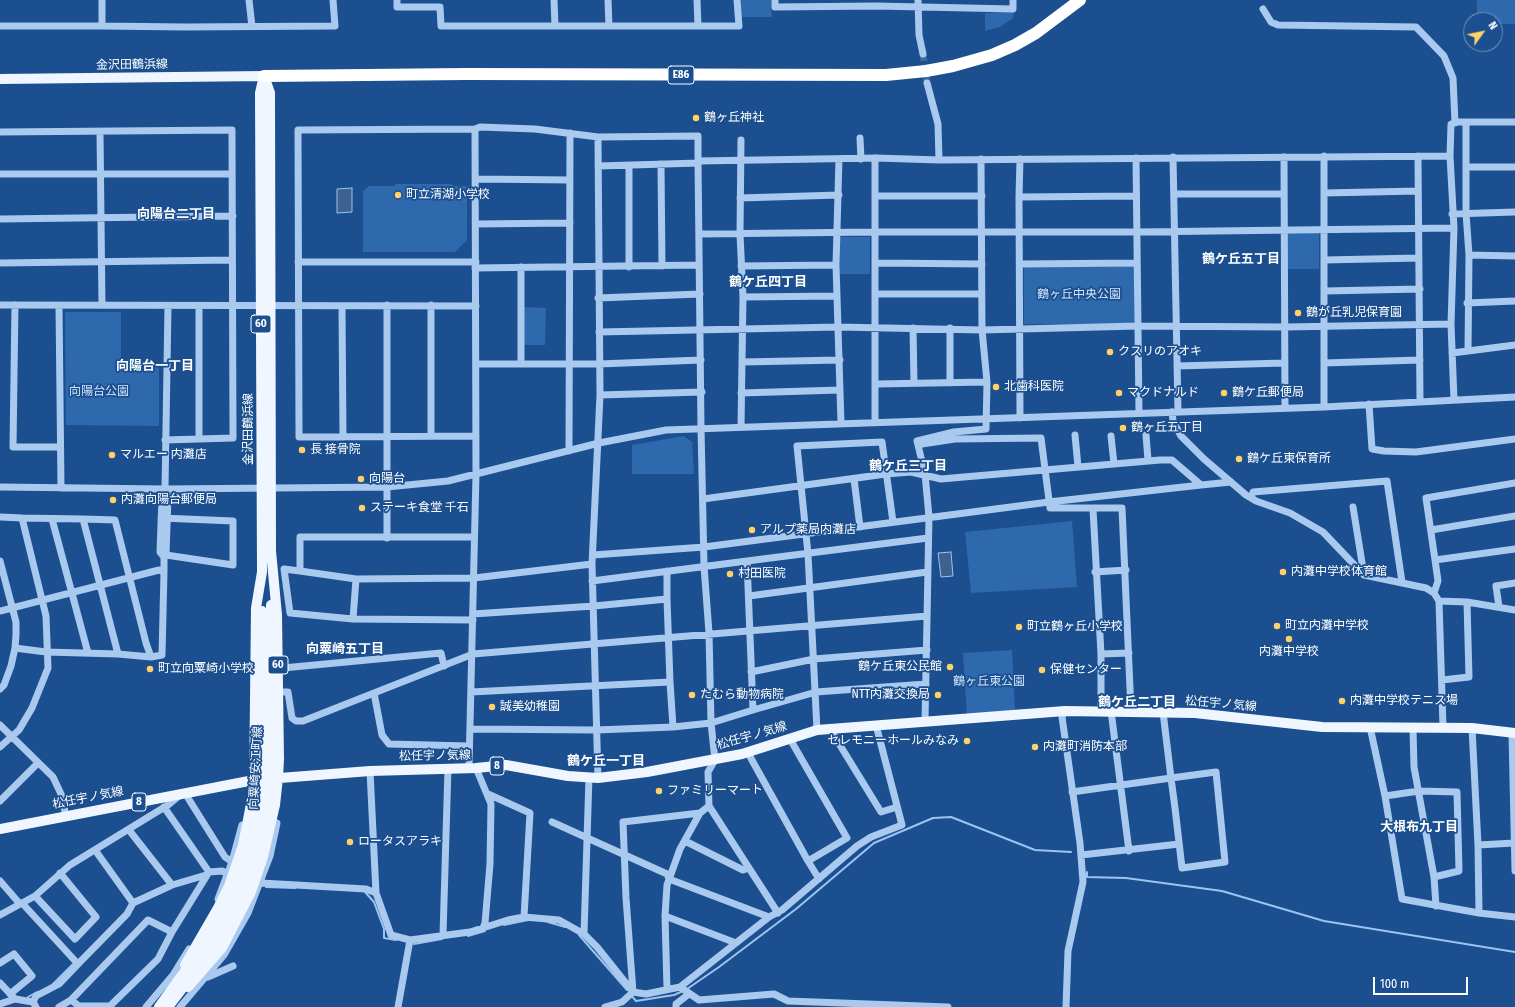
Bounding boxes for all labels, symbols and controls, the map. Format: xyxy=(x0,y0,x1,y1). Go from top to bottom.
north arrow xyxy=(1463,12,1503,52)
text: N xyxy=(1485,19,1500,32)
street label: 金沢田鶴浜線 xyxy=(96,57,168,73)
road number: E86 xyxy=(668,66,694,84)
place label: 鶴ヶ丘神社 xyxy=(704,111,764,125)
marker: 鶴ヶ丘神社 xyxy=(691,113,701,123)
place label: 町立清湖小学校 xyxy=(406,188,490,202)
marker: 町立清湖小学校 xyxy=(393,190,403,200)
district label: 向陽台二丁目 xyxy=(137,206,215,222)
district label: 鶴ケ丘五丁目 xyxy=(1202,251,1280,267)
district label: 鶴ケ丘四丁目 xyxy=(729,274,807,290)
park label: 鶴ヶ丘中央公園 xyxy=(1037,288,1121,302)
place label: 鶴が丘乳児保育園 xyxy=(1306,306,1402,320)
marker: 鶴が丘乳児保育園 xyxy=(1293,308,1303,318)
road number: 60 xyxy=(251,315,271,333)
place label: クスリのアオキ xyxy=(1118,345,1202,359)
marker: クスリのアオキ xyxy=(1105,347,1115,357)
district label: 向陽台一丁目 xyxy=(116,358,194,374)
place label: 北歯科医院 xyxy=(1004,380,1064,394)
marker: 北歯科医院 xyxy=(991,382,1001,392)
park label: 向陽台公園 xyxy=(69,385,129,399)
place label: マクドナルド xyxy=(1127,386,1199,400)
place label: 鶴ケ丘郵便局 xyxy=(1232,386,1304,400)
marker: マクドナルド xyxy=(1114,388,1124,398)
marker: 鶴ケ丘郵便局 xyxy=(1219,388,1229,398)
street label: 金沢田鶴浜線 xyxy=(242,393,256,465)
place label: 鶴ヶ丘五丁目 xyxy=(1131,421,1203,435)
marker: 鶴ヶ丘五丁目 xyxy=(1118,423,1128,433)
place label: 長 接骨院 xyxy=(310,443,361,457)
marker: 長 接骨院 xyxy=(297,445,307,455)
place label: マルエー 内灘店 xyxy=(120,448,207,462)
marker: マルエー 内灘店 xyxy=(107,450,117,460)
place label: 鶴ケ丘東保育所 xyxy=(1247,452,1331,466)
marker: 鶴ケ丘東保育所 xyxy=(1234,454,1244,464)
district label: 鶴ケ丘三丁目 xyxy=(869,458,947,474)
place label: 向陽台 xyxy=(369,472,405,486)
marker: 向陽台 xyxy=(356,474,366,484)
place label: 内灘向陽台郵便局 xyxy=(121,493,217,507)
marker: 内灘向陽台郵便局 xyxy=(108,495,118,505)
place label: ステーキ食堂 千石 xyxy=(370,501,469,515)
marker: ステーキ食堂 千石 xyxy=(357,503,367,513)
place label: アルプ薬局内灘店 xyxy=(760,523,856,537)
marker: アルプ薬局内灘店 xyxy=(747,525,757,535)
place label: 内灘中学校体育館 xyxy=(1291,565,1387,579)
place label: 村田医院 xyxy=(738,567,786,581)
marker: 内灘中学校体育館 xyxy=(1278,567,1288,577)
marker: 村田医院 xyxy=(725,569,735,579)
place label: 町立内灘中学校 xyxy=(1285,619,1369,633)
place label: 町立鶴ヶ丘小学校 xyxy=(1027,620,1123,634)
marker: 町立内灘中学校 xyxy=(1272,621,1282,631)
marker: 町立鶴ヶ丘小学校 xyxy=(1014,622,1024,632)
marker: 内灘中学校 xyxy=(1284,634,1294,644)
district label: 向粟崎五丁目 xyxy=(306,641,384,657)
place label: 内灘中学校 xyxy=(1259,645,1319,659)
road number: 60 xyxy=(268,656,288,674)
place label: 鶴ケ丘東公民館 xyxy=(858,660,942,674)
place label: 町立向粟崎小学校 xyxy=(158,662,254,676)
marker: 鶴ケ丘東公民館 xyxy=(945,662,955,672)
place label: 保健センター xyxy=(1050,663,1122,677)
marker: 町立向粟崎小学校 xyxy=(145,664,155,674)
marker: 保健センター xyxy=(1037,665,1047,675)
park label: 鶴ヶ丘東公園 xyxy=(953,675,1025,689)
place label: たむら動物病院 xyxy=(700,688,784,702)
place label: NTT内灘交換局 xyxy=(852,688,930,702)
marker: たむら動物病院 xyxy=(687,690,697,700)
marker: NTT内灘交換局 xyxy=(933,690,943,700)
district label: 鶴ケ丘二丁目 xyxy=(1098,694,1176,710)
street label: 松任宇ノ気線 xyxy=(1185,694,1257,714)
place label: 内灘中学校テニス場 xyxy=(1350,694,1458,708)
marker: 内灘中学校テニス場 xyxy=(1337,696,1347,706)
place label: 誠美幼稚園 xyxy=(500,700,560,714)
marker: 誠美幼稚園 xyxy=(487,702,497,712)
street label: 松任宇ノ気線 xyxy=(715,719,789,753)
street label: 向粟崎安江町線 xyxy=(247,726,265,810)
place label: セレモニーホールみなみ xyxy=(827,734,959,748)
marker: セレモニーホールみなみ xyxy=(962,736,972,746)
place label: 内灘町消防本部 xyxy=(1043,740,1127,754)
marker: 内灘町消防本部 xyxy=(1030,742,1040,752)
street label: 松任宇ノ気線 xyxy=(399,748,471,764)
district label: 鶴ケ丘一丁目 xyxy=(567,753,645,769)
road number: 8 xyxy=(490,757,504,775)
street label: 松任宇ノ気線 xyxy=(51,784,125,812)
place label: ファミリーマート xyxy=(667,784,763,798)
marker: ファミリーマート xyxy=(654,786,664,796)
road number: 8 xyxy=(132,793,146,811)
district label: 大根布九丁目 xyxy=(1380,819,1458,835)
place label: ロータスアラキ xyxy=(358,835,442,849)
marker: ロータスアラキ xyxy=(345,837,355,847)
scale bar xyxy=(1375,969,1470,995)
text: 100 m xyxy=(1380,977,1409,991)

